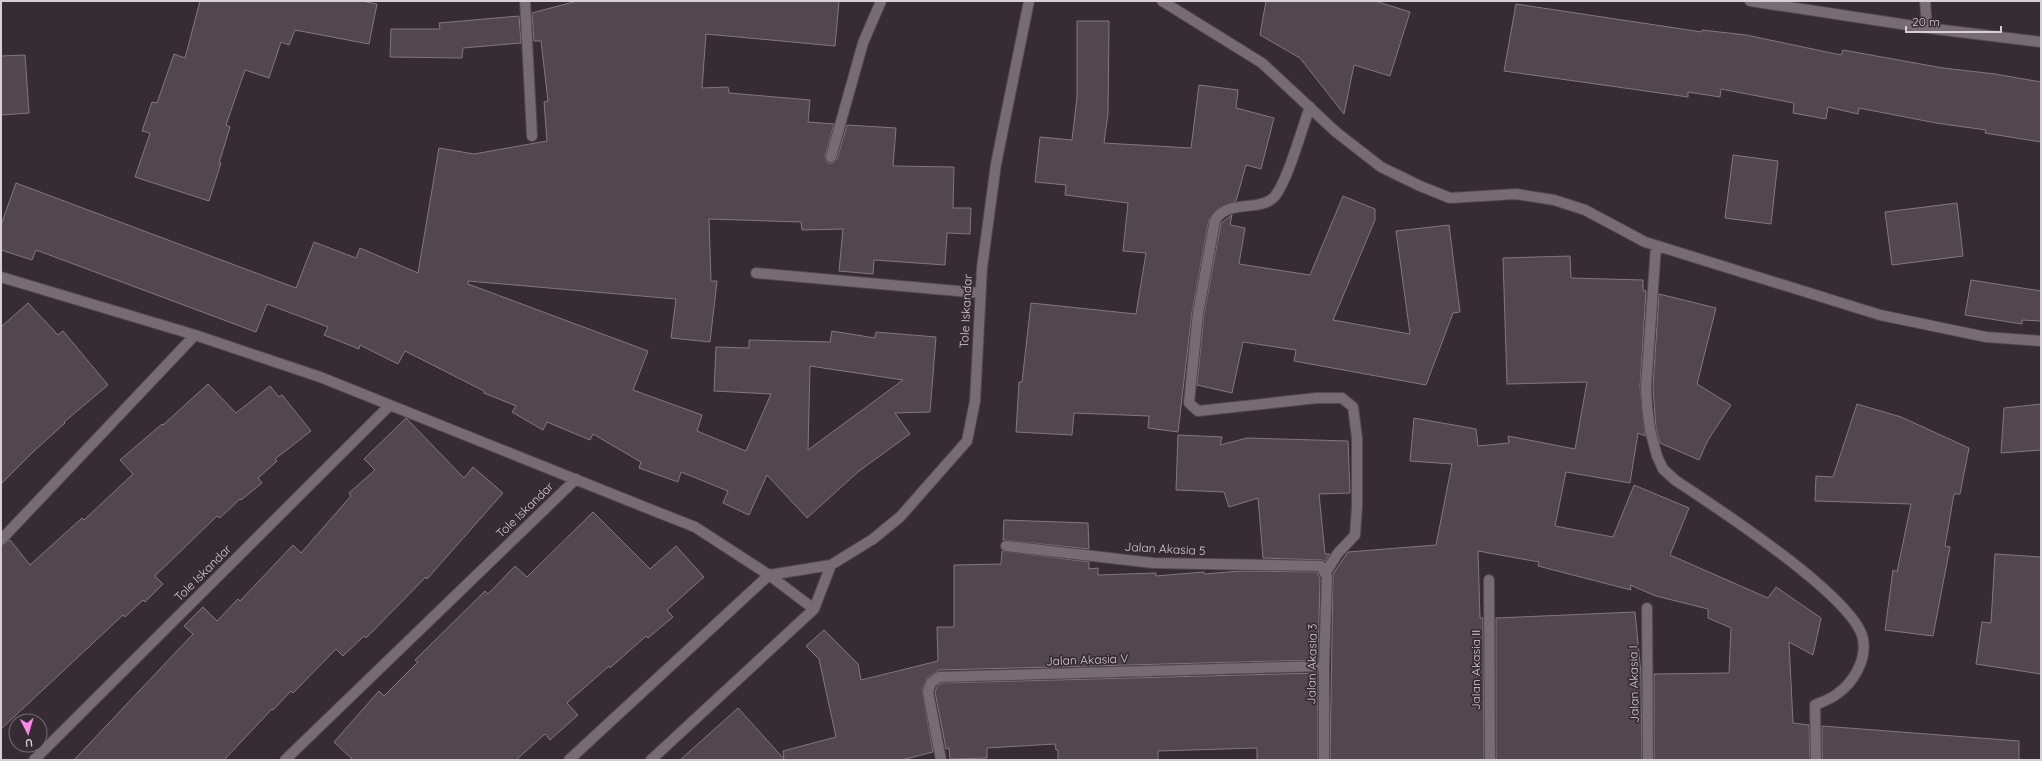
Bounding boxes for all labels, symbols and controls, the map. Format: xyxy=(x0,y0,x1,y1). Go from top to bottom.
scale bar xyxy=(1906,8,2001,34)
text: 20 m xyxy=(1912,14,1940,29)
street label: Tole Iskandar xyxy=(956,273,975,348)
street label: Tole Iskandar xyxy=(493,478,557,541)
street label: Jalan Akasia 5 xyxy=(1124,539,1206,558)
street label: Tole Iskandar xyxy=(171,541,234,604)
street label: Jalan Akasia 3 xyxy=(1303,623,1320,705)
street label: Jalan Akasia II xyxy=(1468,630,1483,710)
street label: Jalan Akasia I xyxy=(1625,645,1642,723)
street label: Jalan Akasia V xyxy=(1045,651,1128,668)
north arrow xyxy=(8,713,48,753)
text: U xyxy=(24,736,33,750)

